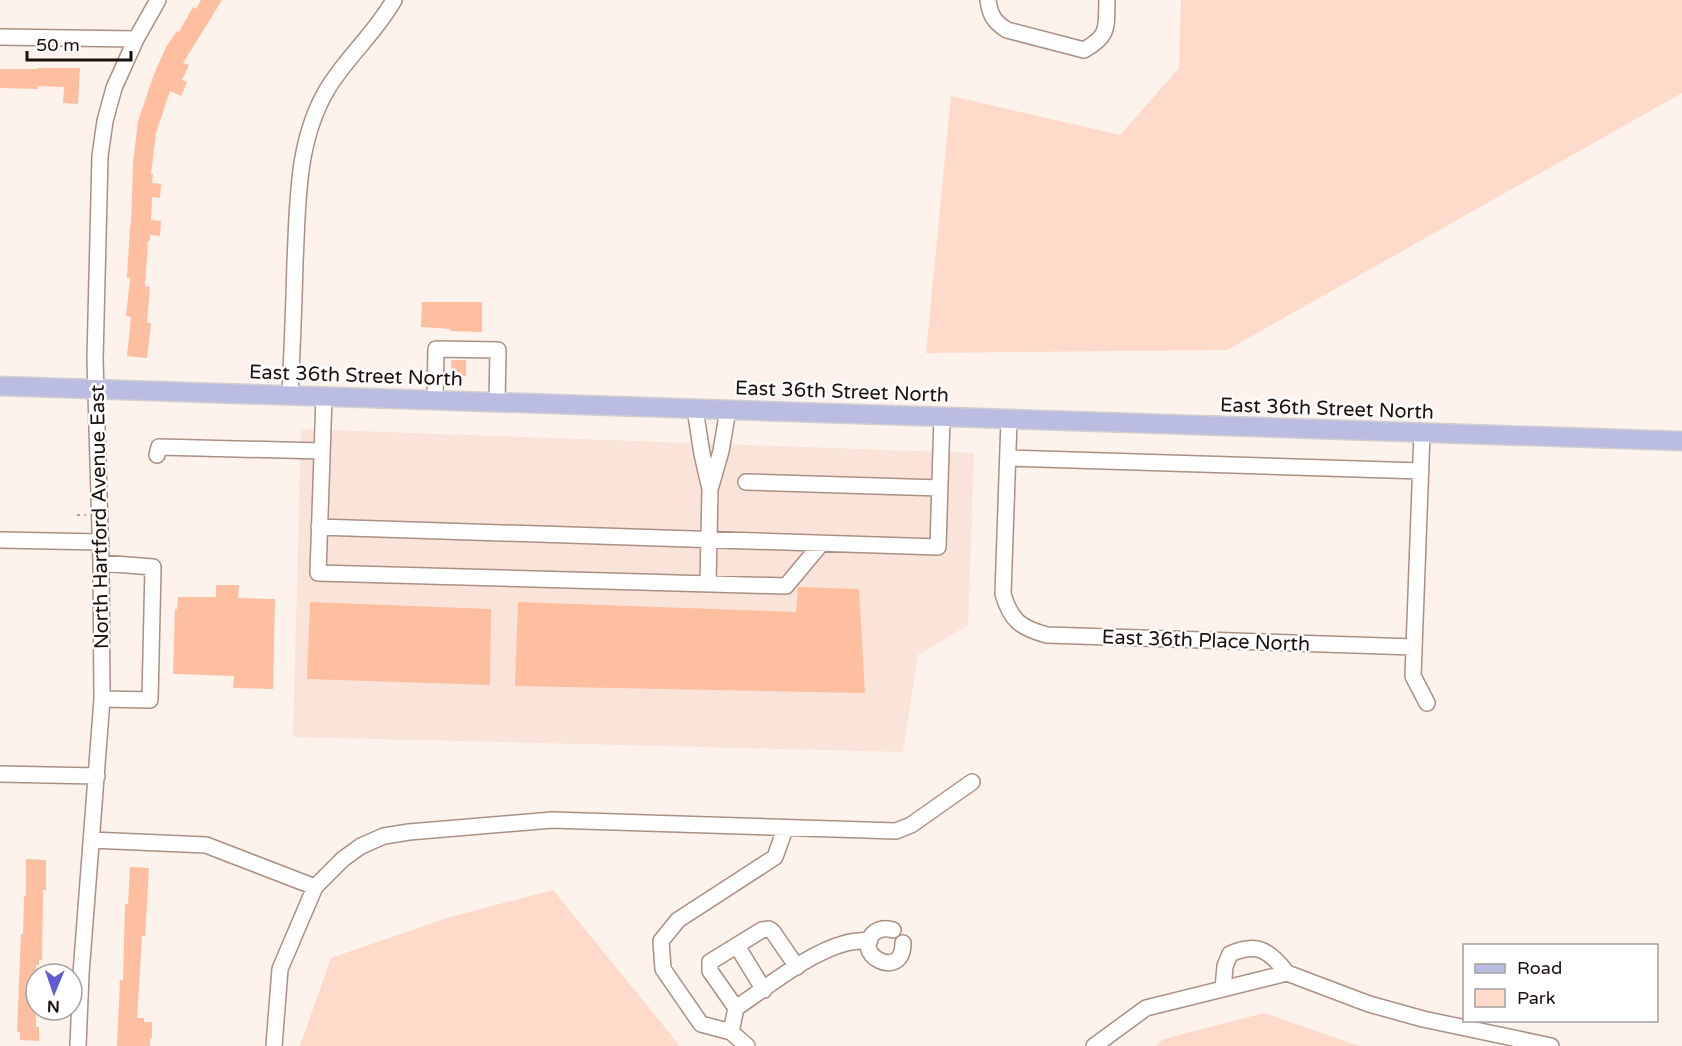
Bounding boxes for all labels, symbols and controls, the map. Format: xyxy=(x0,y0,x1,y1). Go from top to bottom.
scale bar xyxy=(27,24,130,62)
text: 50 m xyxy=(36,34,80,56)
street label: East 36th Street North xyxy=(249,360,463,392)
street label: East 36th Street North xyxy=(735,376,949,408)
street label: North Hartford Avenue East xyxy=(86,384,114,649)
street label: East 36th Street North xyxy=(1220,393,1434,425)
street label: East 36th Place North xyxy=(1101,625,1311,657)
legend xyxy=(1463,944,1658,1022)
text: Road xyxy=(1517,957,1562,979)
north arrow xyxy=(24,962,84,1022)
text: Park xyxy=(1517,987,1556,1009)
text: N xyxy=(47,996,60,1016)

